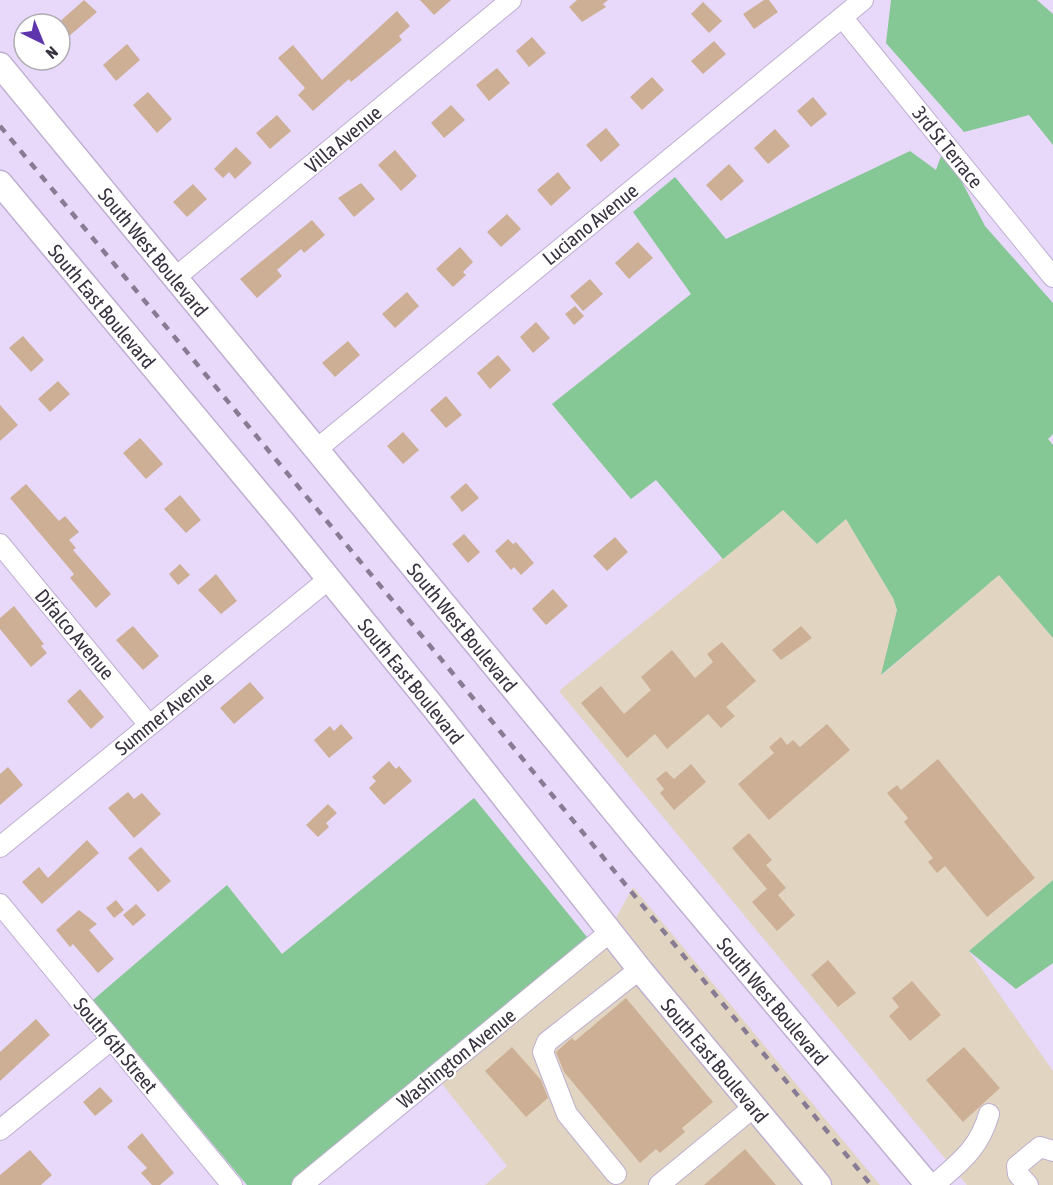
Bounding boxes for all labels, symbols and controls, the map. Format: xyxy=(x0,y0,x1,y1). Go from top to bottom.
north arrow xyxy=(12,12,72,72)
text: N xyxy=(43,43,62,63)
street label: Villa Avenue xyxy=(300,100,386,178)
street label: 3rd St Terrace xyxy=(908,102,988,192)
street label: Luciano Avenue xyxy=(538,179,642,269)
street label: South West Boulevard xyxy=(94,183,213,321)
street label: South East Boulevard xyxy=(44,239,161,373)
street label: South West Boulevard xyxy=(403,558,522,696)
street label: Difalco Avenue xyxy=(31,584,119,684)
street label: South East Boulevard xyxy=(354,614,469,748)
street label: Summer Avenue xyxy=(110,666,218,760)
street label: South West Boulevard xyxy=(713,932,833,1069)
street label: South 6th Street xyxy=(70,993,163,1097)
street label: South East Boulevard xyxy=(657,994,773,1127)
street label: Washington Avenue xyxy=(392,1003,520,1113)

